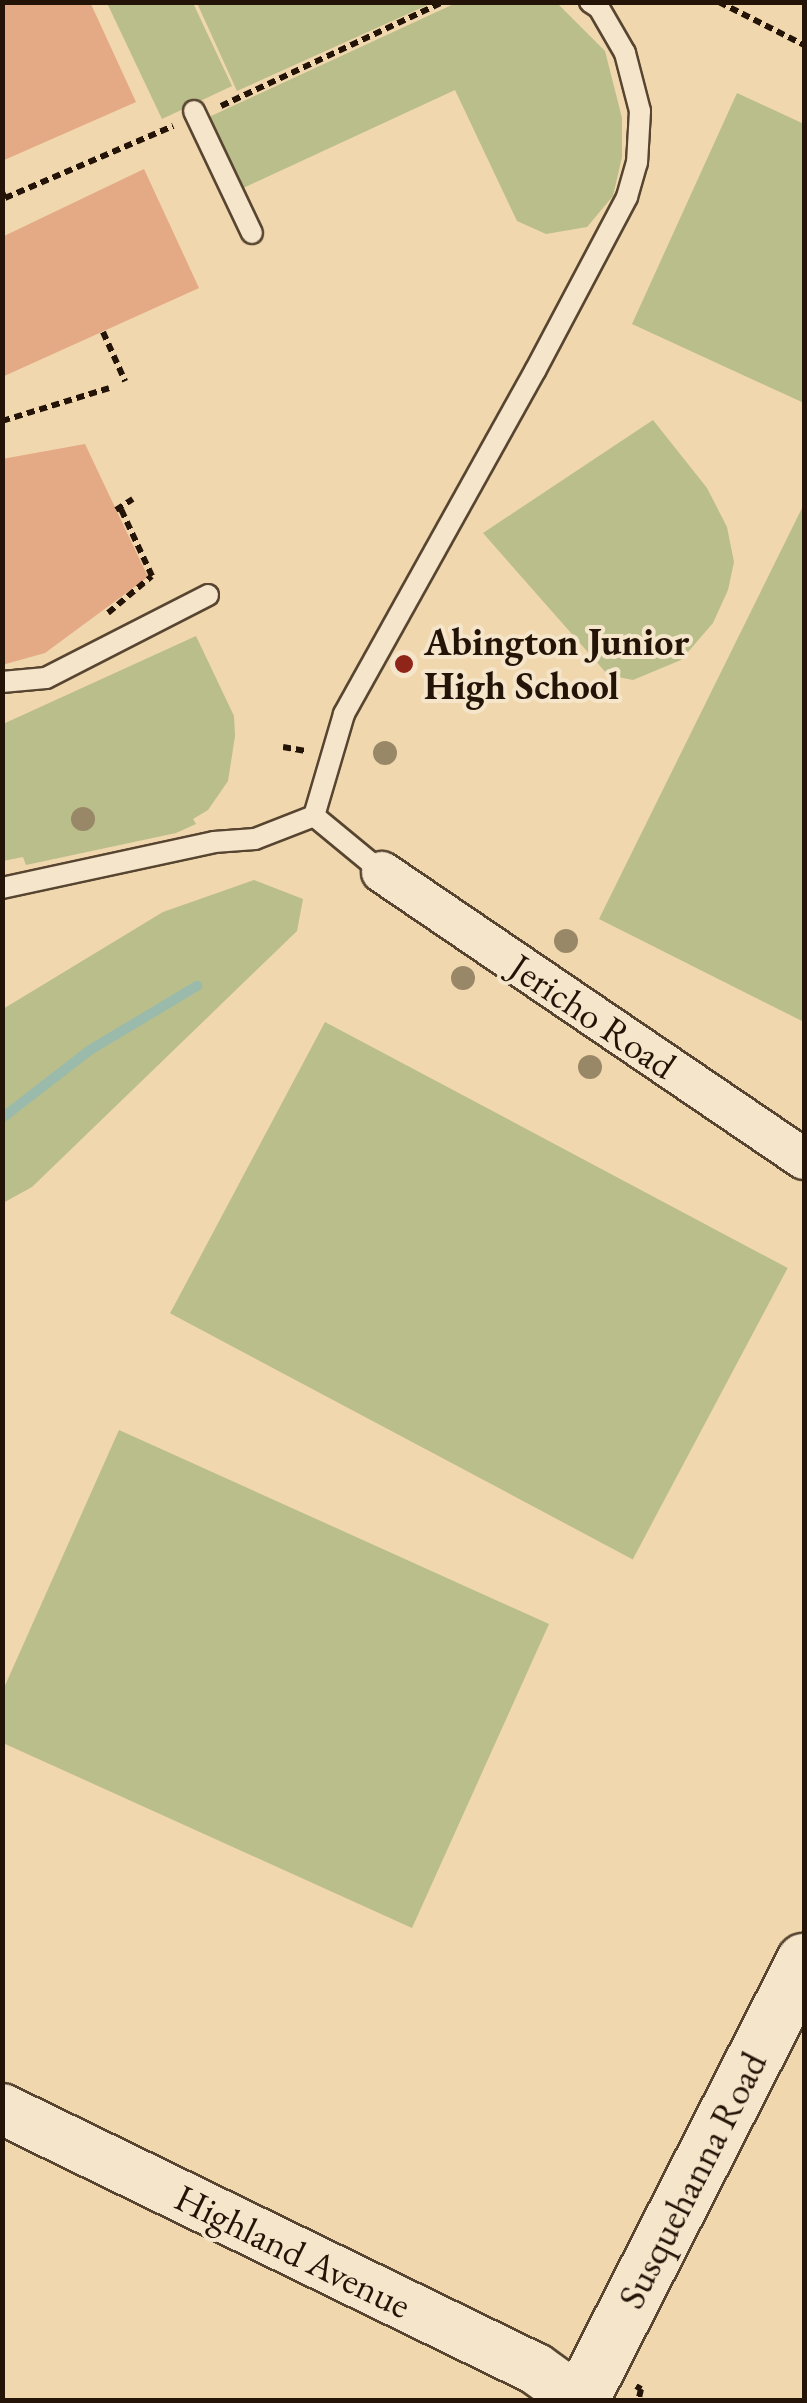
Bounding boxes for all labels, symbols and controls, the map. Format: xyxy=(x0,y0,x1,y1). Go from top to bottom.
place label: Abington Junior High School xyxy=(424,619,689,708)
marker: Abington Junior High School xyxy=(393,653,415,675)
street label: Jericho Road xyxy=(501,944,685,1088)
street label: Susquehanna Road xyxy=(608,2044,776,2316)
street label: Highland Avenue xyxy=(168,2174,418,2328)

